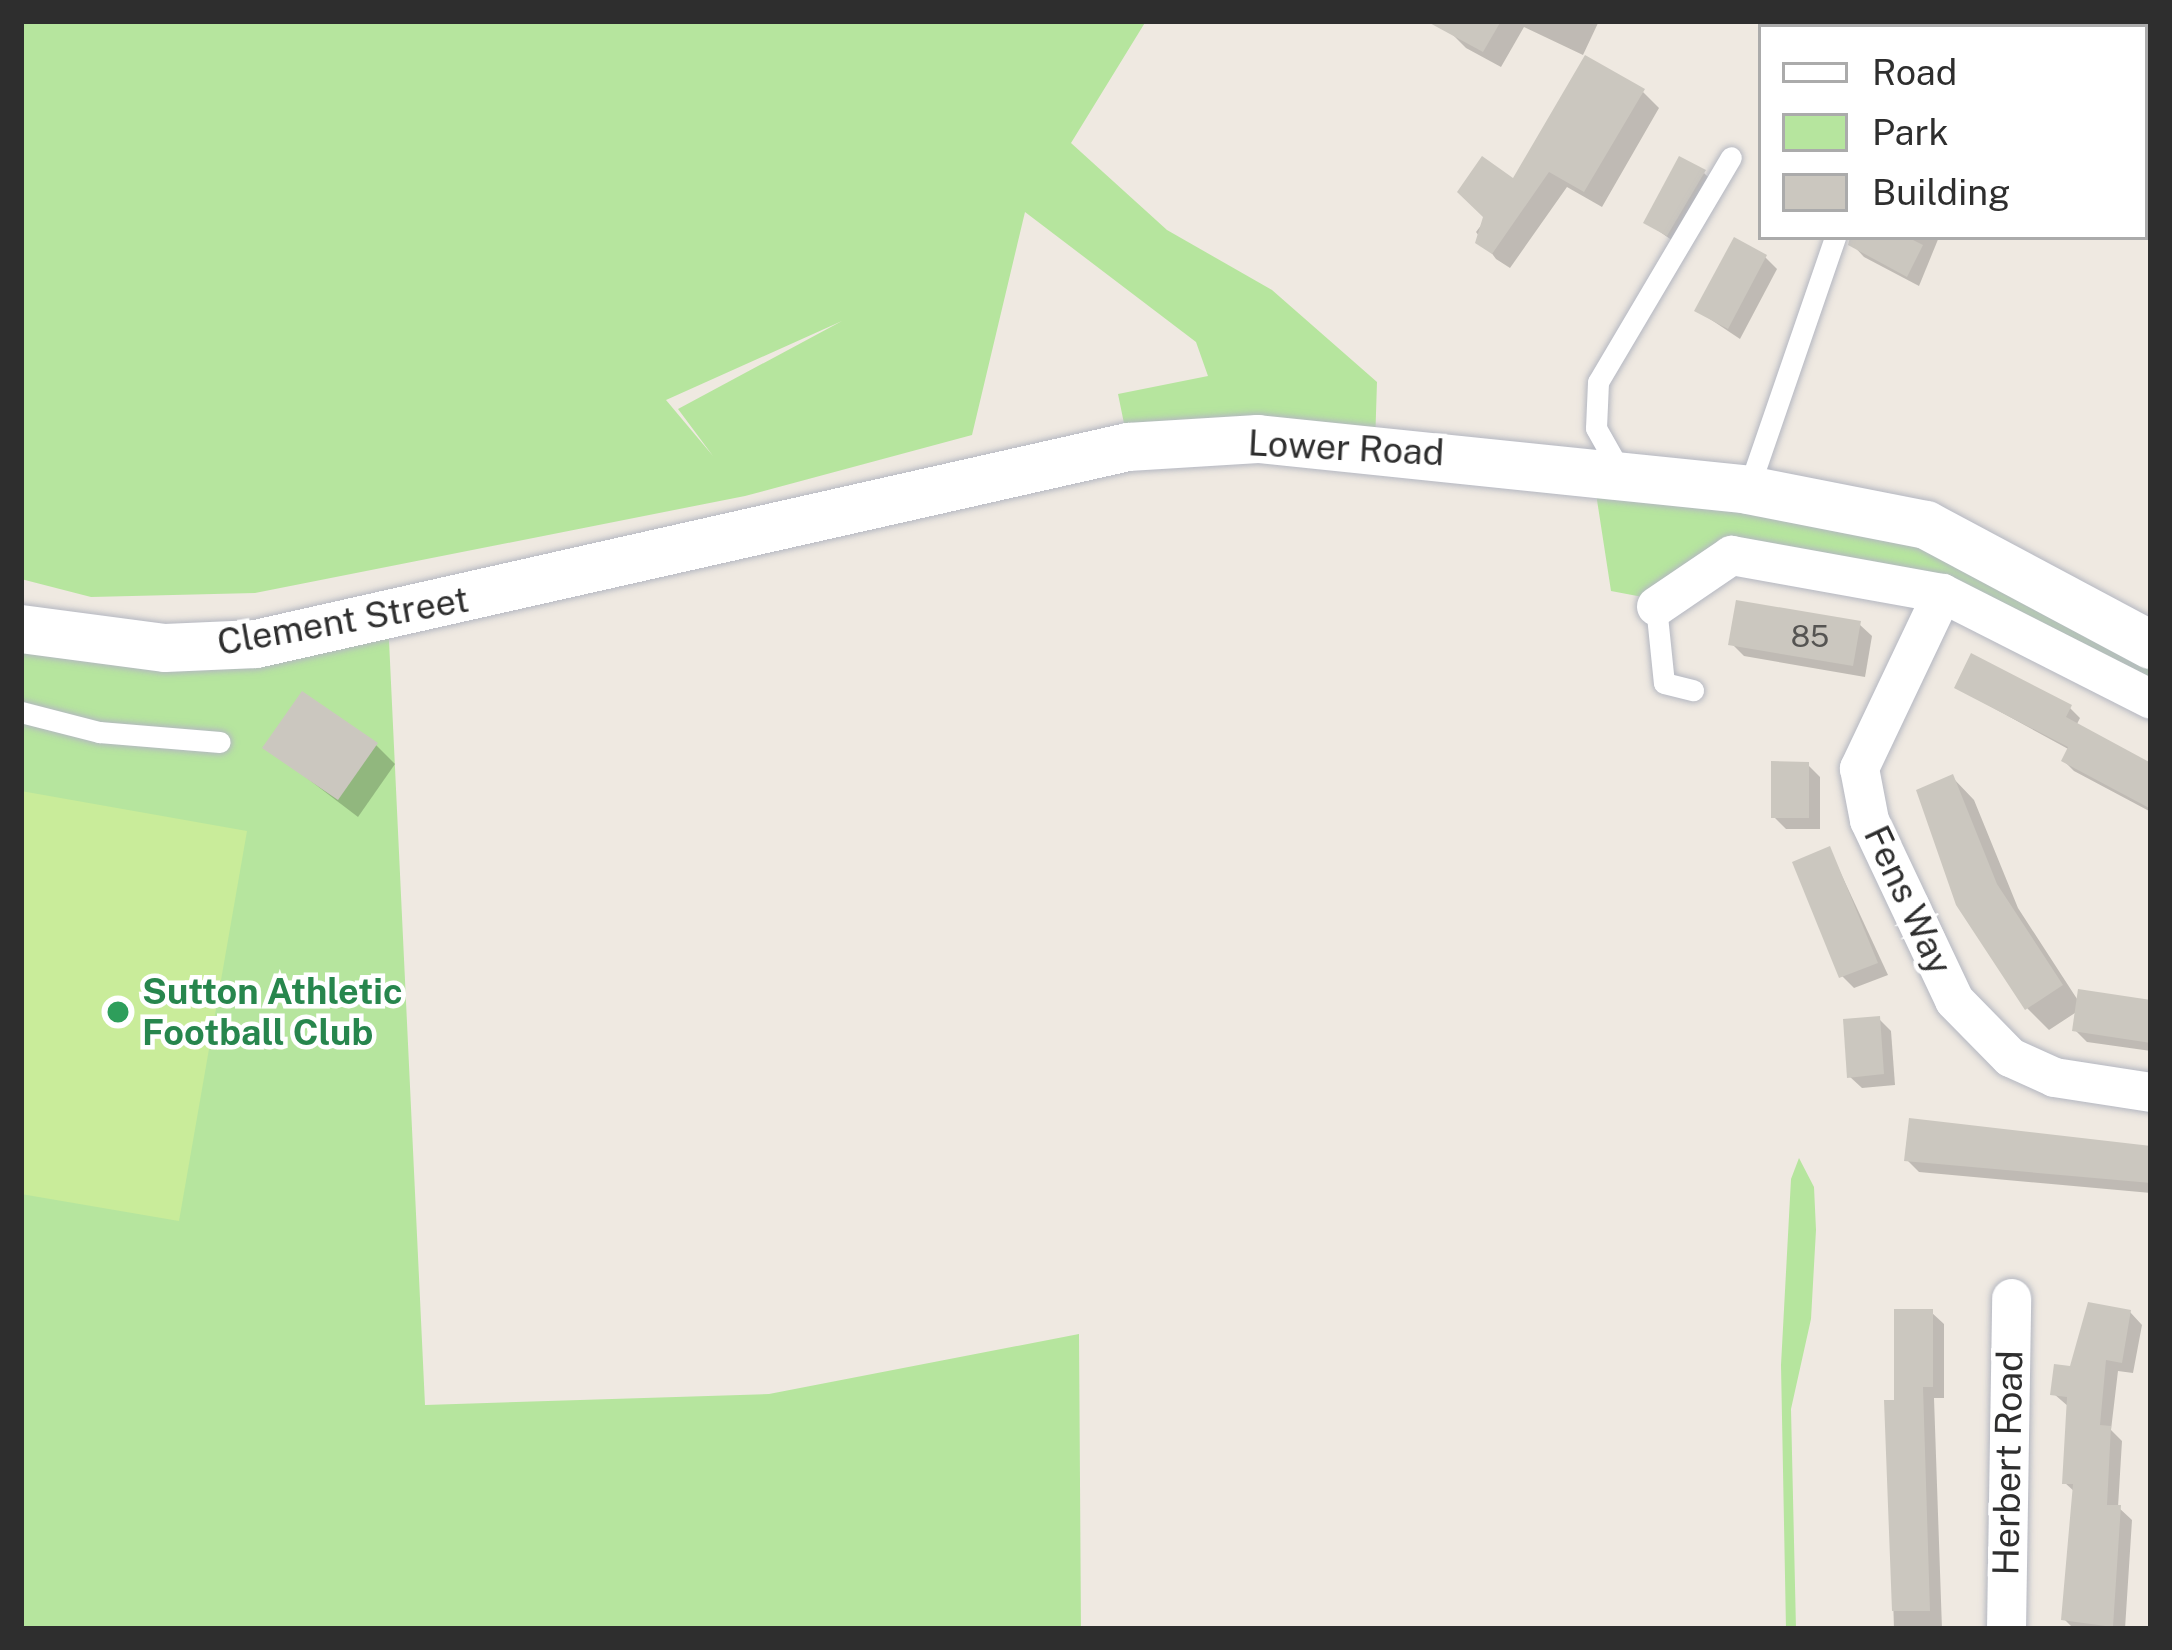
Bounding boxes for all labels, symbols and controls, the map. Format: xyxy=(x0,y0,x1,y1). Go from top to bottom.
legend xyxy=(1758,24,2148,240)
text: Road xyxy=(1872,51,1957,93)
text: Park xyxy=(1872,111,1949,153)
text: Building xyxy=(1872,171,2010,213)
street label: Lower Road xyxy=(1247,421,1445,475)
street label: Clement Street xyxy=(214,578,472,664)
house number: 85 xyxy=(1791,618,1829,654)
street label: Fens Way xyxy=(1855,818,1961,982)
place label: Sutton Athletic Football Club xyxy=(142,969,403,1054)
marker: Sutton Athletic Football Club xyxy=(105,999,131,1025)
street label: Herbert Road xyxy=(1984,1350,2032,1576)

